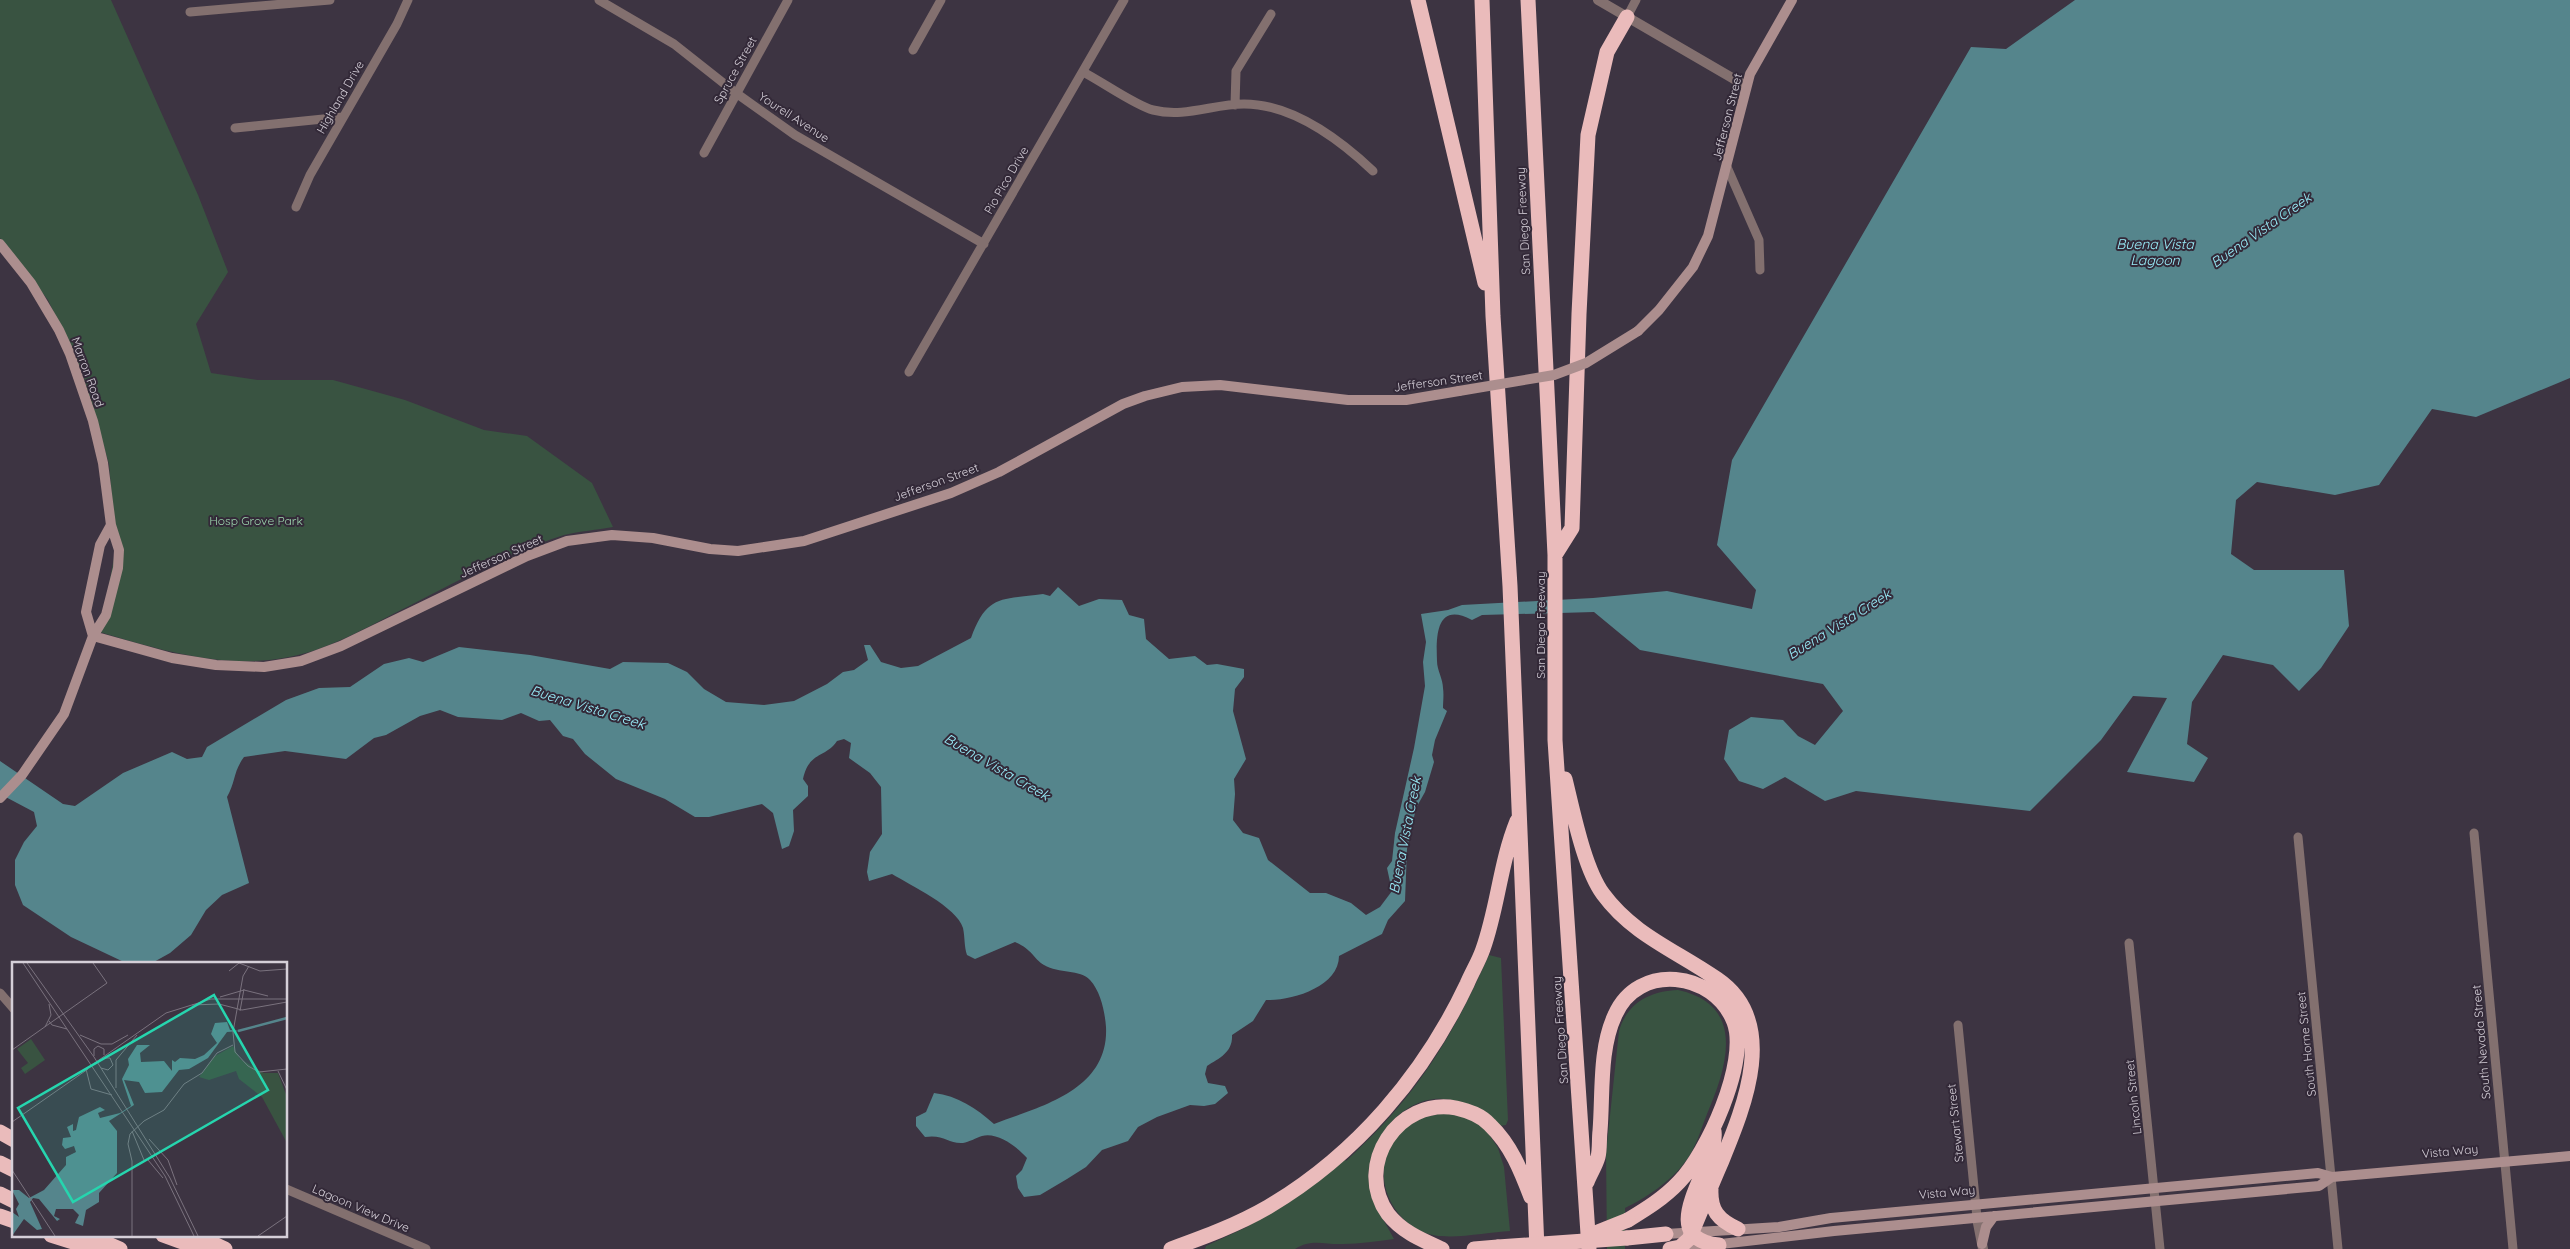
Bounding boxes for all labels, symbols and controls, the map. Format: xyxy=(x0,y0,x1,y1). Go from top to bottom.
street label: Spruce Street xyxy=(710,34,760,106)
street label: Highland Drive xyxy=(313,58,367,136)
street label: Jefferson Street xyxy=(1709,72,1745,162)
street label: Yourell Avenue xyxy=(756,89,832,146)
street label: Pio Pico Drive xyxy=(981,143,1032,216)
street label: San Diego Freeway xyxy=(1513,167,1533,275)
water label: Buena Vista Creek xyxy=(2207,188,2316,271)
water label: Buena Vista Lagoon xyxy=(2116,235,2195,269)
street label: Marron Road xyxy=(68,335,108,409)
street label: Jefferson Street xyxy=(1393,367,1483,395)
street label: Jefferson Street xyxy=(891,460,981,504)
park label: Hosp Grove Park xyxy=(209,513,303,528)
street label: Jefferson Street xyxy=(457,531,545,581)
street label: San Diego Freeway xyxy=(1533,571,1548,679)
water label: Buena Vista Creek xyxy=(1784,584,1895,663)
water label: Buena Vista Creek xyxy=(529,681,649,733)
water label: Buena Vista Creek xyxy=(941,729,1054,805)
water label: Buena Vista Creek xyxy=(1385,773,1425,895)
inset map xyxy=(12,962,288,1236)
street label: San Diego Freeway xyxy=(1549,976,1571,1084)
street label: South Nevada Street xyxy=(2469,984,2493,1100)
street label: South Horne Street xyxy=(2293,991,2319,1097)
street label: Lincoln Street xyxy=(2122,1059,2144,1135)
street label: Stewart Street xyxy=(1943,1083,1967,1163)
street label: Vista Way xyxy=(2421,1141,2479,1161)
street label: Lagoon View Drive xyxy=(310,1181,412,1235)
street label: Vista Way xyxy=(1918,1182,1976,1202)

